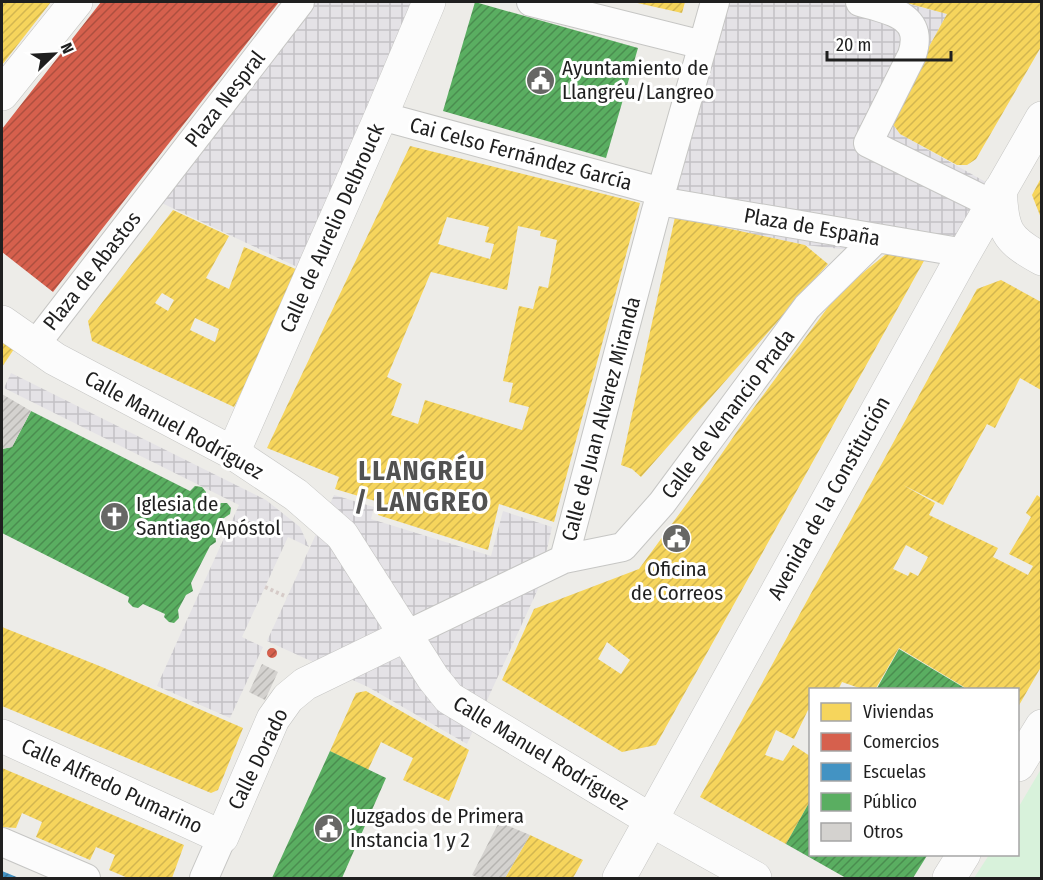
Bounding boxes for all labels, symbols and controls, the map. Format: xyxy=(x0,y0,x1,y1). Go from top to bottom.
north arrow xyxy=(24,24,84,84)
scale bar xyxy=(827,24,952,62)
text: 20 m xyxy=(836,34,871,56)
text: N xyxy=(57,40,78,56)
street label: Plaza Nespral xyxy=(179,45,271,152)
place label: Ayuntamiento de Llangréu/Langreo xyxy=(562,55,714,105)
public building icon: Ayuntamiento de Llangréu/Langreo xyxy=(525,64,557,96)
street label: Cai Celso Fernández García xyxy=(407,112,635,196)
street label: Calle de Aurelio Delbrouck xyxy=(274,119,390,337)
street label: Plaza de España xyxy=(742,202,882,252)
street label: Plaza de Abastos xyxy=(37,206,147,336)
street label: Calle de Juan Alvarez Miranda xyxy=(556,294,646,544)
street label: Calle de Venancio Prada xyxy=(656,324,800,504)
street label: Calle Manuel Rodríguez xyxy=(80,365,268,485)
street label: Avenida de la Constitución xyxy=(762,392,896,604)
district label: LLANGRÉU / LANGREO xyxy=(354,453,490,518)
place label: Iglesia de Santiago Apóstol xyxy=(136,491,281,541)
church icon: Iglesia de Santiago Apóstol xyxy=(99,500,131,532)
public building icon: Oficina de Correos xyxy=(661,522,693,554)
place label: Oficina de Correos xyxy=(631,556,723,606)
legend xyxy=(809,688,1019,856)
street label: Calle Manuel Rodríguez xyxy=(449,690,633,816)
text: Viviendas xyxy=(863,701,934,723)
street label: Calle Dorado xyxy=(222,704,294,814)
text: Comercios xyxy=(863,731,939,753)
street label: Calle Alfredo Pumarino xyxy=(17,733,207,839)
text: Escuelas xyxy=(863,761,926,783)
text: Público xyxy=(863,791,917,813)
place label: Juzgados de Primera Instancia 1 y 2 xyxy=(350,803,524,853)
public building icon: Juzgados de Primera Instancia 1 y 2 xyxy=(313,812,345,844)
text: Otros xyxy=(863,821,903,843)

